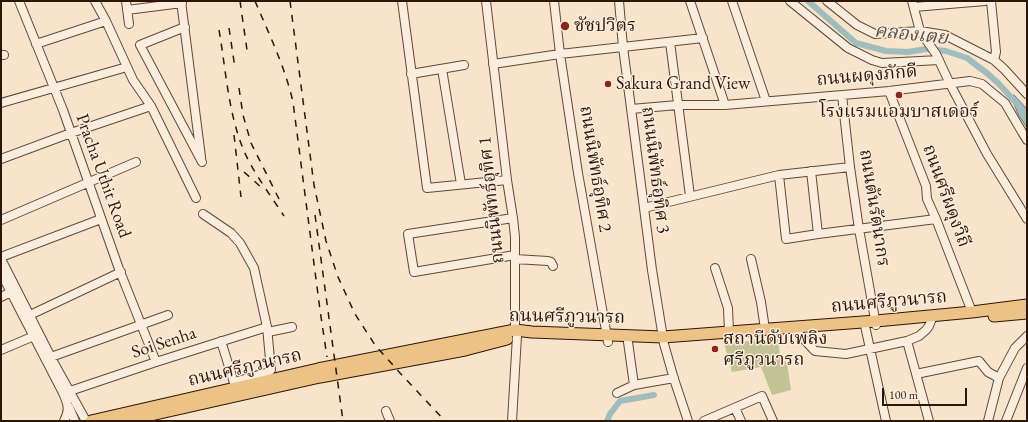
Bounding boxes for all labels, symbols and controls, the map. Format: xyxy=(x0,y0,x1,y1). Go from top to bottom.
place label: ชัชปวิตร xyxy=(574,15,636,37)
marker: ชัชปวิตร xyxy=(559,20,571,32)
water label: คลองเตย xyxy=(873,20,949,50)
street label: ถนนผดุงภักดี xyxy=(816,61,918,91)
place label: Sakura Grand View xyxy=(616,73,750,95)
marker: Sakura Grand View xyxy=(603,79,613,89)
marker: โรงแรมแอมบาสเดอร์ xyxy=(894,90,904,100)
place label: โรงแรมแอมบาสเดอร์ xyxy=(819,101,979,123)
street label: ถนนนิพัทธ์อุทิศ 2 xyxy=(574,104,616,234)
street label: ถนนนิพัทธ์อุทิศ 3 xyxy=(636,105,674,235)
street label: Pracha Uthit Road xyxy=(71,111,135,241)
street label: ถนนนิพัทธ์อุทิศ 1 xyxy=(475,135,509,265)
street label: ถนนศรีผดุงวิถี xyxy=(917,142,975,250)
street label: ถนนตันรัตนากร xyxy=(854,148,894,268)
street label: ถนนศรีภูวนารถ xyxy=(830,286,948,318)
street label: ถนนศรีภูวนารถ xyxy=(509,305,625,329)
street label: Soi Senha xyxy=(129,322,199,364)
place label: สถานีดับเพลิง ศรีภูวนารถ xyxy=(723,328,827,370)
street label: ถนนศรีภูวนารถ xyxy=(186,344,304,392)
marker: สถานีดับเพลิง ศรีภูวนารถ xyxy=(710,344,720,354)
scale bar xyxy=(884,380,969,406)
text: 100 m xyxy=(889,387,918,403)

